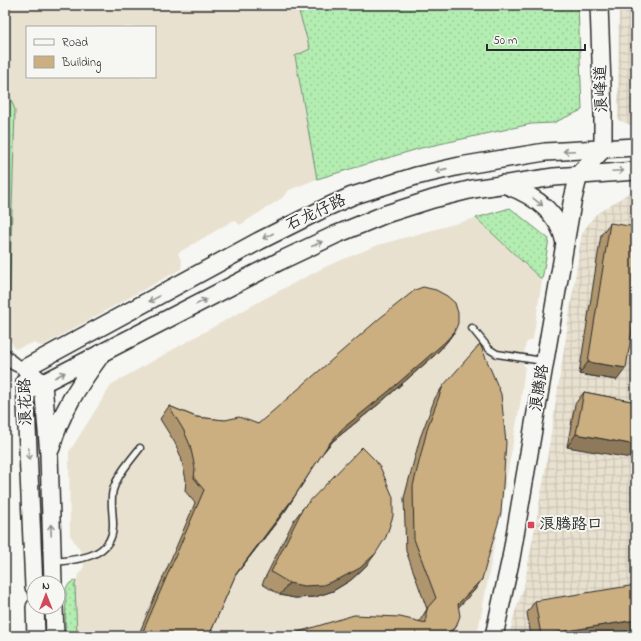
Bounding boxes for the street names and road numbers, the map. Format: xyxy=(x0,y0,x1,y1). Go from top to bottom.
street label: 浪峰道 xyxy=(589,65,615,113)
street label: 石龙仔路 xyxy=(282,189,350,237)
street label: 浪腾路 xyxy=(524,362,556,414)
street label: 浪花路 xyxy=(13,378,39,426)

